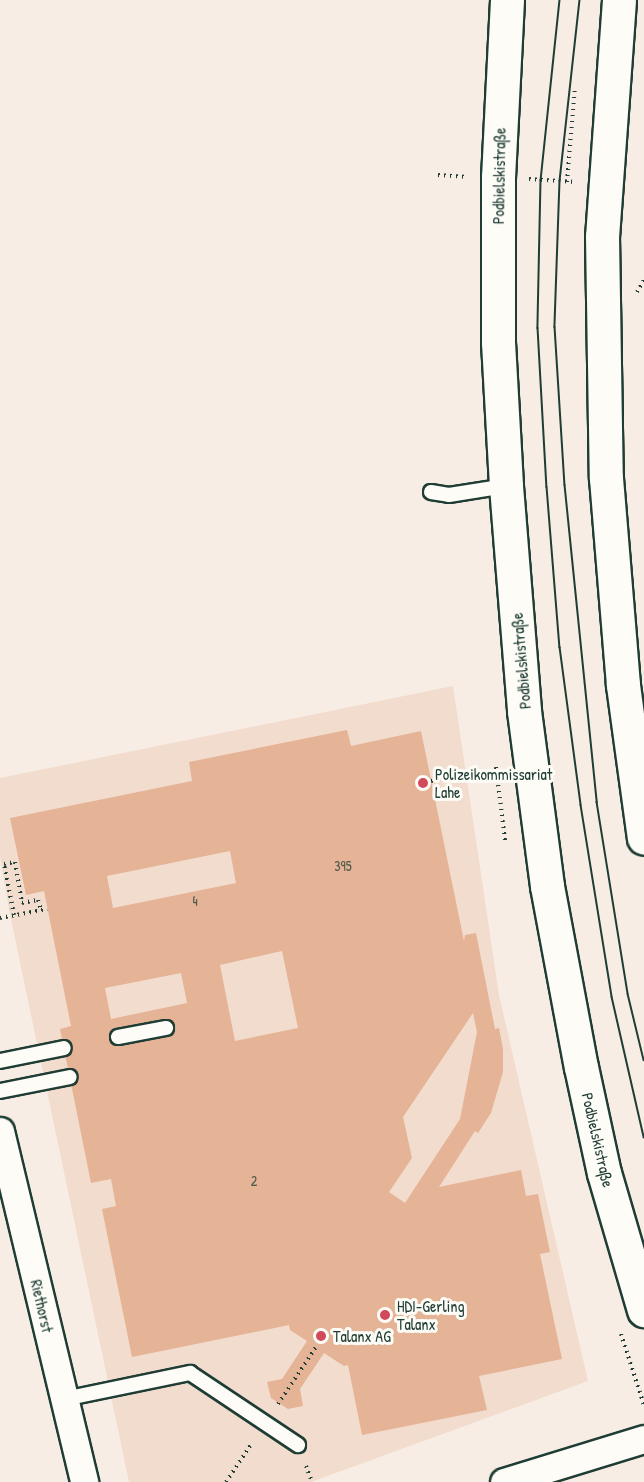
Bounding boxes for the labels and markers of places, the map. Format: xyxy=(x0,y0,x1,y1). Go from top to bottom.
place label: Polizeikommissariat Lahe xyxy=(435,764,552,802)
marker: Polizeikommissariat Lahe xyxy=(416,776,430,790)
place label: HDI-Gerling Talanx xyxy=(397,1296,465,1334)
marker: HDI-Gerling Talanx xyxy=(378,1308,392,1322)
place label: Talanx AG xyxy=(333,1326,391,1346)
marker: Talanx AG xyxy=(314,1329,328,1343)

